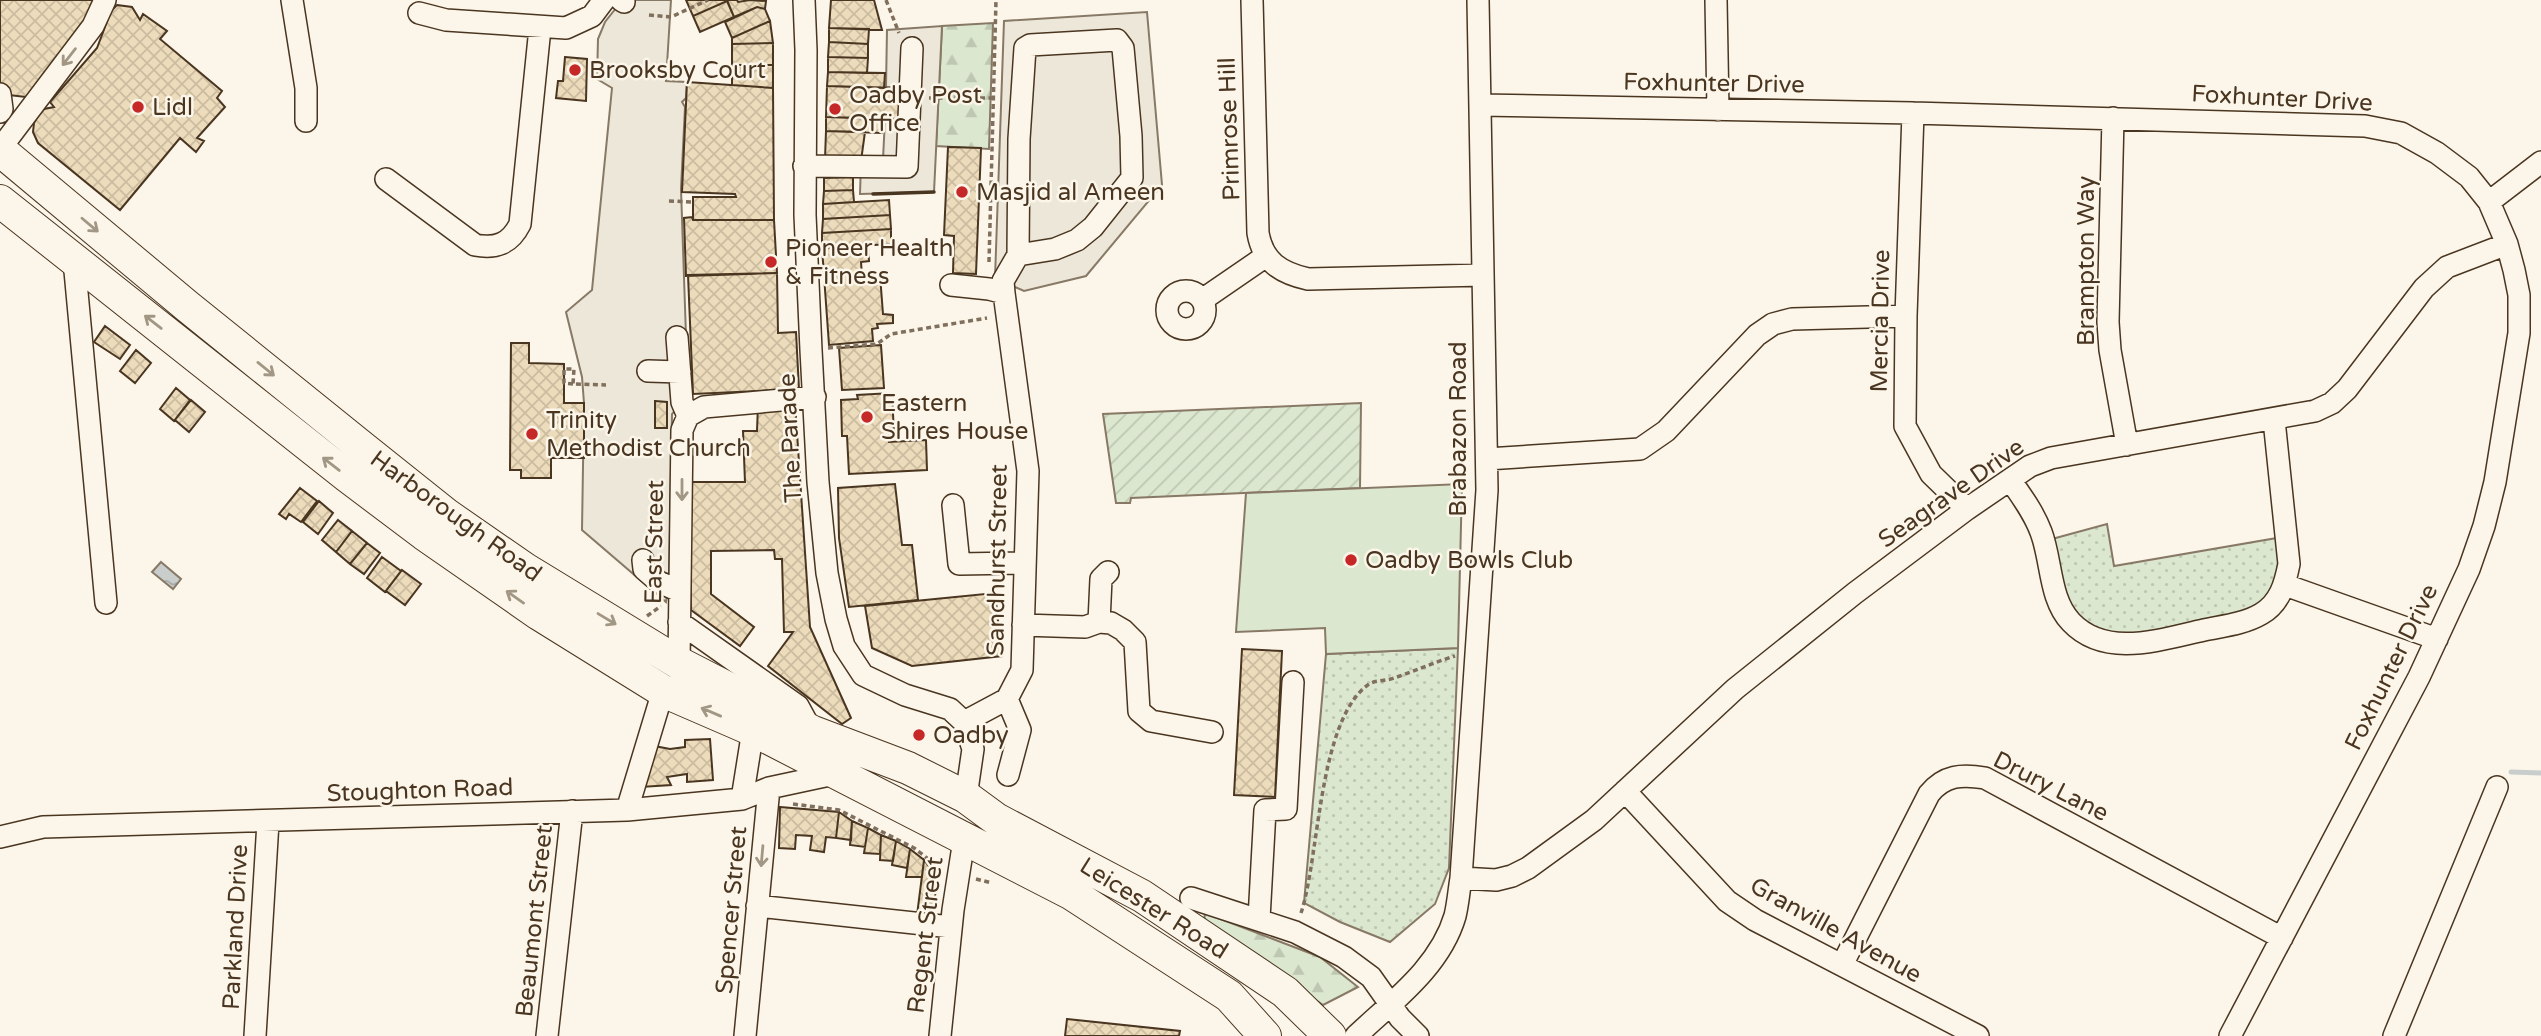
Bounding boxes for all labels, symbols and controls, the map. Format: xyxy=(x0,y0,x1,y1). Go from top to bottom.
one-way arrow xyxy=(61,47,76,66)
place label: Brooksby Court xyxy=(589,56,766,85)
street label: Primrose Hill xyxy=(1213,57,1246,201)
marker: Brooksby Court xyxy=(567,62,583,78)
street label: Foxhunter Drive xyxy=(1623,67,1805,100)
street label: Foxhunter Drive xyxy=(2191,79,2373,118)
place label: Oadby Post Office xyxy=(849,81,982,138)
place label: Lidl xyxy=(152,93,193,122)
marker: Lidl xyxy=(130,99,146,115)
marker: Oadby Post Office xyxy=(827,101,843,117)
street label: Brampton Way xyxy=(2072,176,2101,346)
place label: Masjid al Ameen xyxy=(976,178,1165,207)
marker: Masjid al Ameen xyxy=(954,184,970,200)
one-way arrow xyxy=(80,217,98,233)
place label: Pioneer Health & Fitness xyxy=(785,234,953,291)
street label: Mercia Drive xyxy=(1865,249,1896,393)
marker: Pioneer Health & Fitness xyxy=(763,254,779,270)
one-way arrow xyxy=(145,314,163,329)
street label: Brabazon Road xyxy=(1444,341,1473,517)
one-way arrow xyxy=(256,362,274,377)
street label: The Parade xyxy=(773,373,808,503)
place label: Eastern Shires House xyxy=(881,389,1028,446)
place label: Trinity Methodist Church xyxy=(546,406,751,463)
marker: Eastern Shires House xyxy=(859,409,875,425)
marker: Trinity Methodist Church xyxy=(524,426,540,442)
street label: Seagrave Drive xyxy=(1873,433,2030,554)
street label: Harborough Road xyxy=(364,444,547,588)
one-way arrow xyxy=(323,456,341,471)
street label: Sandhurst Street xyxy=(981,464,1014,656)
one-way arrow xyxy=(675,478,689,501)
street label: East Street xyxy=(639,480,670,604)
place label: Oadby Bowls Club xyxy=(1365,546,1573,575)
marker: Oadby Bowls Club xyxy=(1343,552,1359,568)
street label: Foxhunter Drive xyxy=(2339,579,2444,755)
one-way arrow xyxy=(506,590,525,604)
one-way arrow xyxy=(596,613,616,627)
one-way arrow xyxy=(701,705,722,718)
place label: Oadby xyxy=(933,721,1009,750)
marker: Oadby xyxy=(911,727,927,743)
street label: Drury Lane xyxy=(1988,745,2113,828)
street label: Stoughton Road xyxy=(326,773,514,808)
street label: Beaumont Street xyxy=(510,824,559,1019)
street label: Spencer Street xyxy=(710,825,753,995)
street label: Parkland Drive xyxy=(217,843,254,1011)
one-way arrow xyxy=(755,844,768,867)
street label: Leicester Road xyxy=(1074,851,1233,966)
street label: Regent Street xyxy=(901,855,949,1015)
street label: Granville Avenue xyxy=(1745,871,1927,990)

